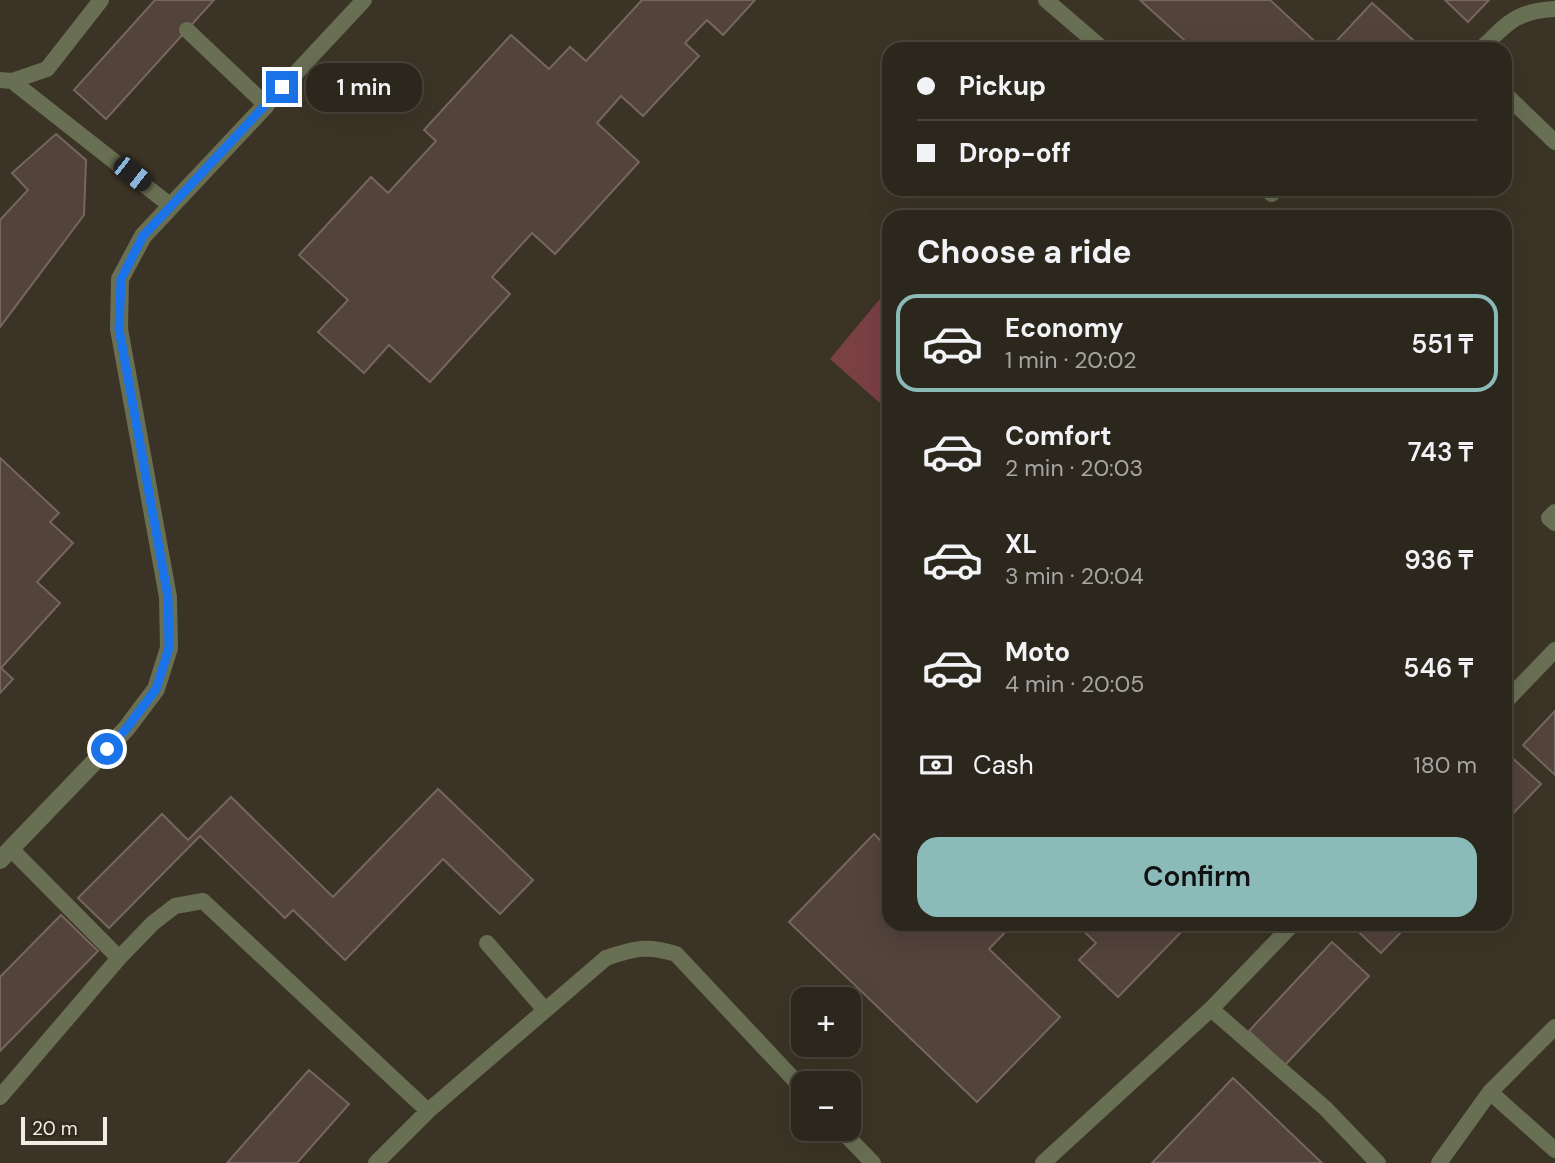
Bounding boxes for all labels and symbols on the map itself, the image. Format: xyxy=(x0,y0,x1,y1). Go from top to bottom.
callout: 1 min xyxy=(306,62,422,112)
route end xyxy=(266,71,298,103)
car xyxy=(109,153,156,195)
route start xyxy=(91,733,123,765)
scale bar xyxy=(21,1114,107,1146)

